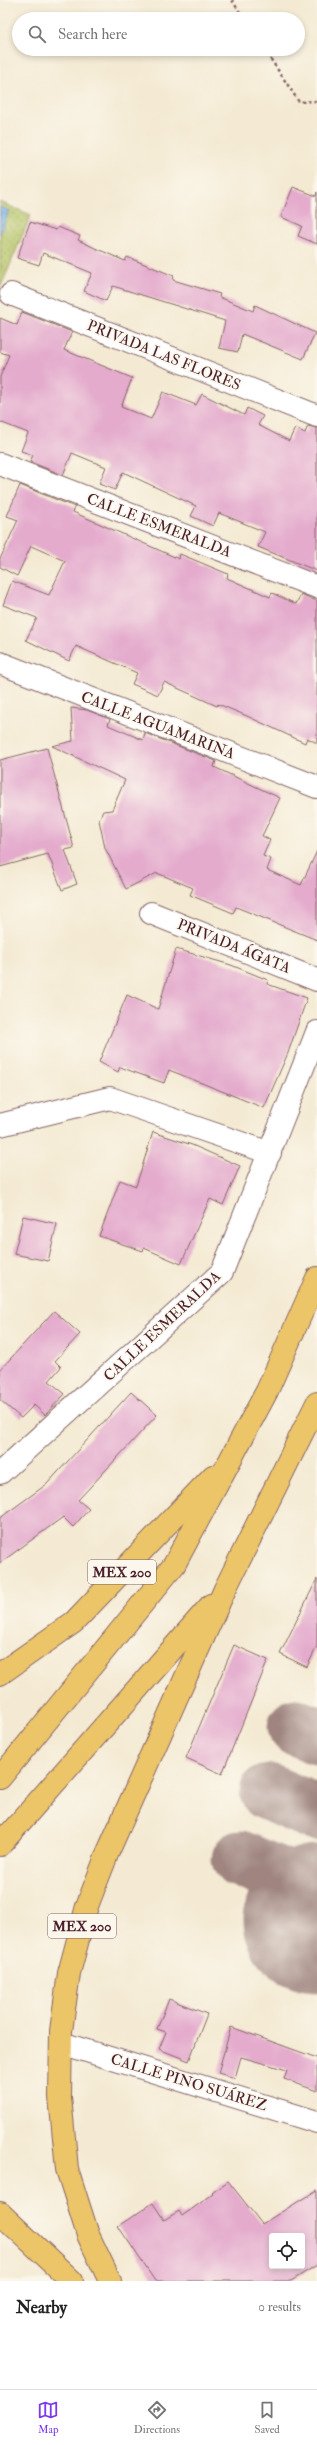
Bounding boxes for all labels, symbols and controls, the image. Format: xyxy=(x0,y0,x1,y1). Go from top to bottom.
search box xyxy=(12,12,305,56)
icon: search xyxy=(26,23,48,45)
text: Search here xyxy=(58,25,127,44)
street label: PRIVADA LAS FLORES xyxy=(84,316,243,395)
street label: CALLE ESMERALDA xyxy=(84,489,234,562)
street label: CALLE AGUAMARINA xyxy=(78,687,238,764)
street label: PRIVADA ÁGATA xyxy=(174,913,295,978)
street label: CALLE ESMERALDA xyxy=(100,1267,225,1386)
road number: MEX 200 xyxy=(88,1560,156,1584)
road number: MEX 200 xyxy=(48,1914,116,1938)
street label: CALLE PINO SUÁREZ xyxy=(108,2048,270,2115)
map controls xyxy=(269,2233,305,2269)
button: locate xyxy=(269,2233,305,2269)
text: Nearby xyxy=(16,2297,67,2318)
text: 0 results xyxy=(258,2299,301,2315)
tab: Map xyxy=(37,2399,59,2436)
tab: Directions xyxy=(134,2399,180,2436)
tab: Saved xyxy=(255,2399,280,2436)

